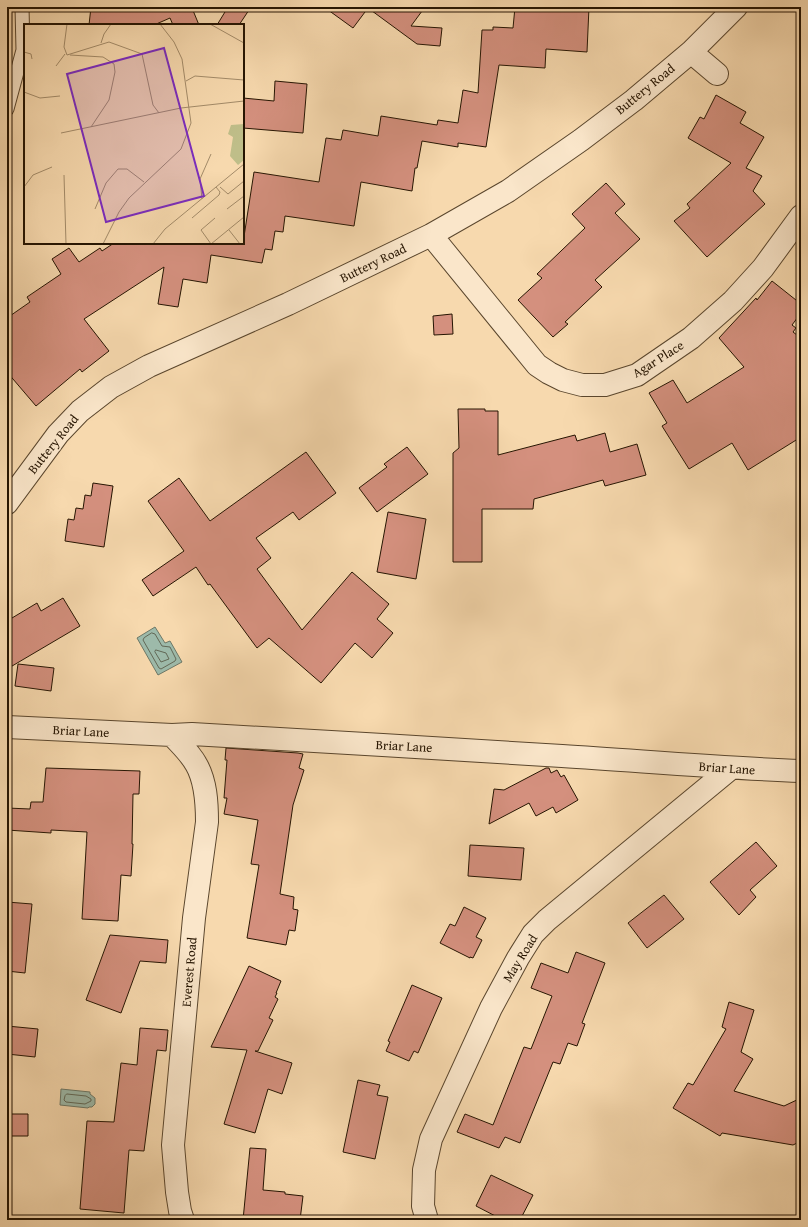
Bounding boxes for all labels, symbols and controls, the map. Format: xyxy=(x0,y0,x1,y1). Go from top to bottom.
inset map xyxy=(24,24,244,244)
street label: Buttery Road xyxy=(611,59,679,119)
street label: Buttery Road xyxy=(337,239,409,287)
street label: Agar Place xyxy=(629,336,687,382)
street label: Buttery Road xyxy=(23,410,83,478)
street label: Briar Lane xyxy=(52,720,110,742)
street label: Briar Lane xyxy=(375,735,433,757)
street label: Briar Lane xyxy=(698,757,756,779)
street label: May Road xyxy=(498,930,542,986)
street label: Everest Road xyxy=(176,936,202,1008)

